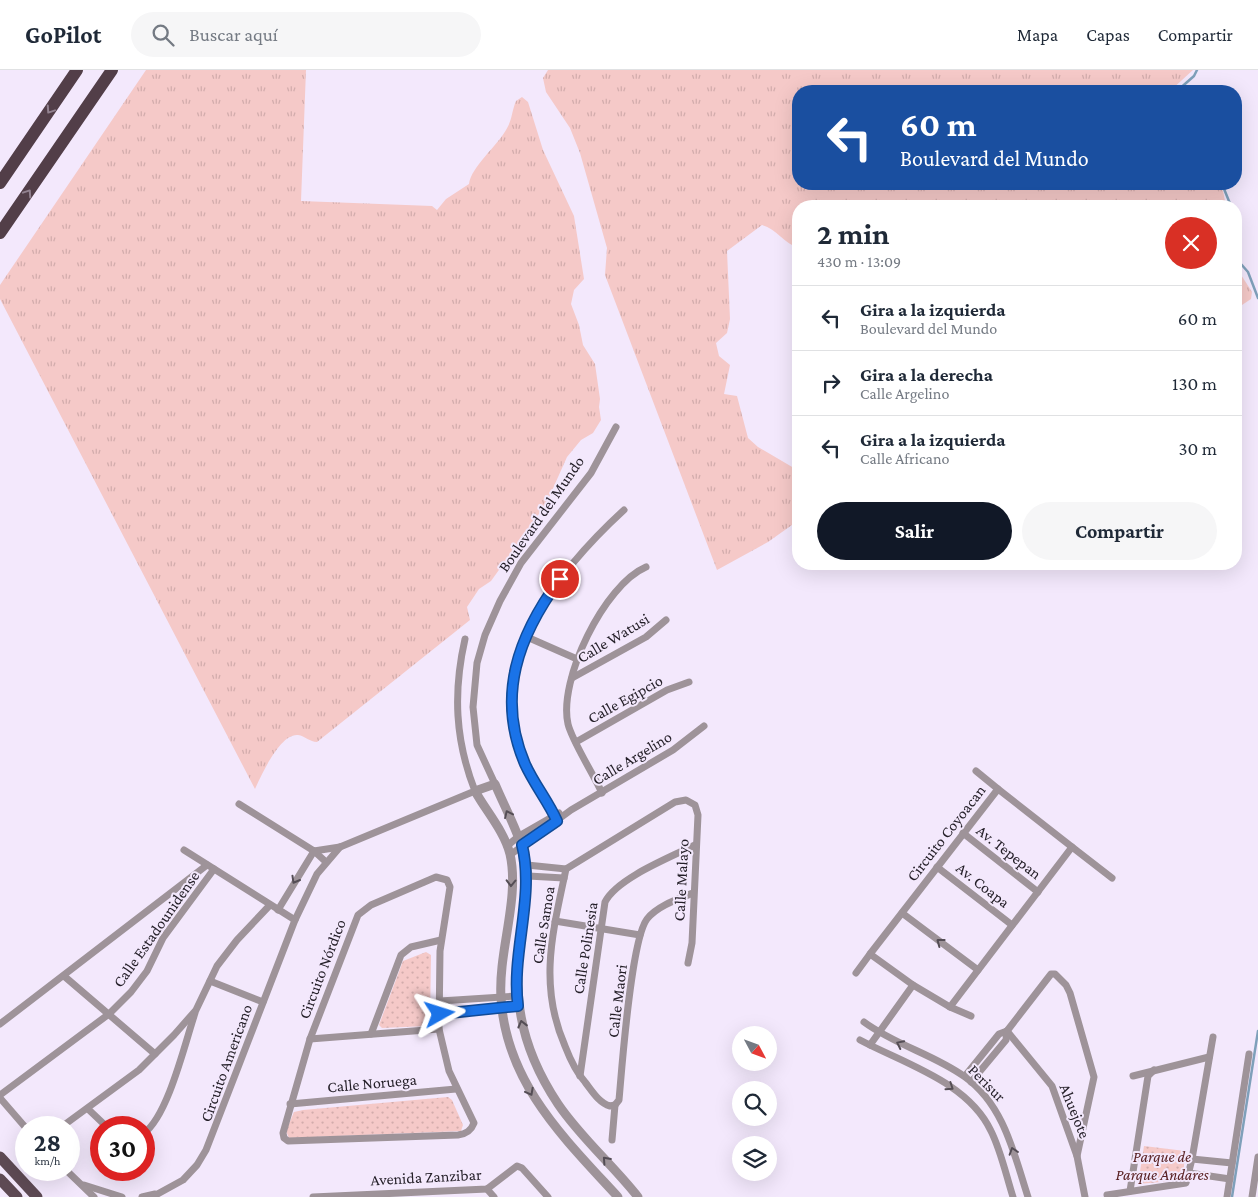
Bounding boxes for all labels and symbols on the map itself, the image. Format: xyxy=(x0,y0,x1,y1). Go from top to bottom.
one-way arrow xyxy=(47,105,56,114)
one-way arrow xyxy=(21,189,31,198)
street label: Boulevard del Mundo xyxy=(495,453,587,575)
pin xyxy=(539,558,581,600)
street label: Calle Watusi xyxy=(574,610,652,666)
street label: Calle Egipcio xyxy=(585,671,666,727)
street label: Calle Argelino xyxy=(589,728,675,789)
street label: Circuito Coyoacan xyxy=(903,781,990,885)
one-way arrow xyxy=(504,810,514,819)
street label: Av. Tepepan xyxy=(973,822,1045,883)
street label: Calle Malayo xyxy=(670,838,693,922)
street label: Av. Coapa xyxy=(952,859,1013,912)
street label: Calle Estadounidense xyxy=(110,868,202,990)
one-way arrow xyxy=(292,875,302,884)
one-way arrow xyxy=(506,879,516,887)
street label: Calle Samoa xyxy=(528,884,558,965)
street label: Calle Polinesia xyxy=(569,900,601,995)
street label: Circuito Nórdico xyxy=(295,917,349,1021)
one-way arrow xyxy=(937,939,946,947)
street label: Calle Maori xyxy=(604,963,630,1039)
position arrow xyxy=(413,987,465,1039)
street label: Circuito Americano xyxy=(197,1002,255,1124)
one-way arrow xyxy=(517,1019,528,1028)
north arrow xyxy=(732,1026,778,1071)
one-way arrow xyxy=(896,1040,905,1050)
street label: Perisur xyxy=(965,1061,1009,1105)
street label: Calle Noruega xyxy=(327,1071,418,1096)
one-way arrow xyxy=(944,1081,954,1090)
street label: Ahuejote xyxy=(1055,1081,1094,1141)
one-way arrow xyxy=(524,1086,534,1095)
speed limit sign: 30 xyxy=(90,1116,155,1181)
one-way arrow xyxy=(1009,1147,1019,1155)
park label: Parque de Parque Andares xyxy=(1115,1148,1209,1184)
one-way arrow xyxy=(603,1157,612,1166)
street label: Avenida Zanzibar xyxy=(370,1166,482,1188)

